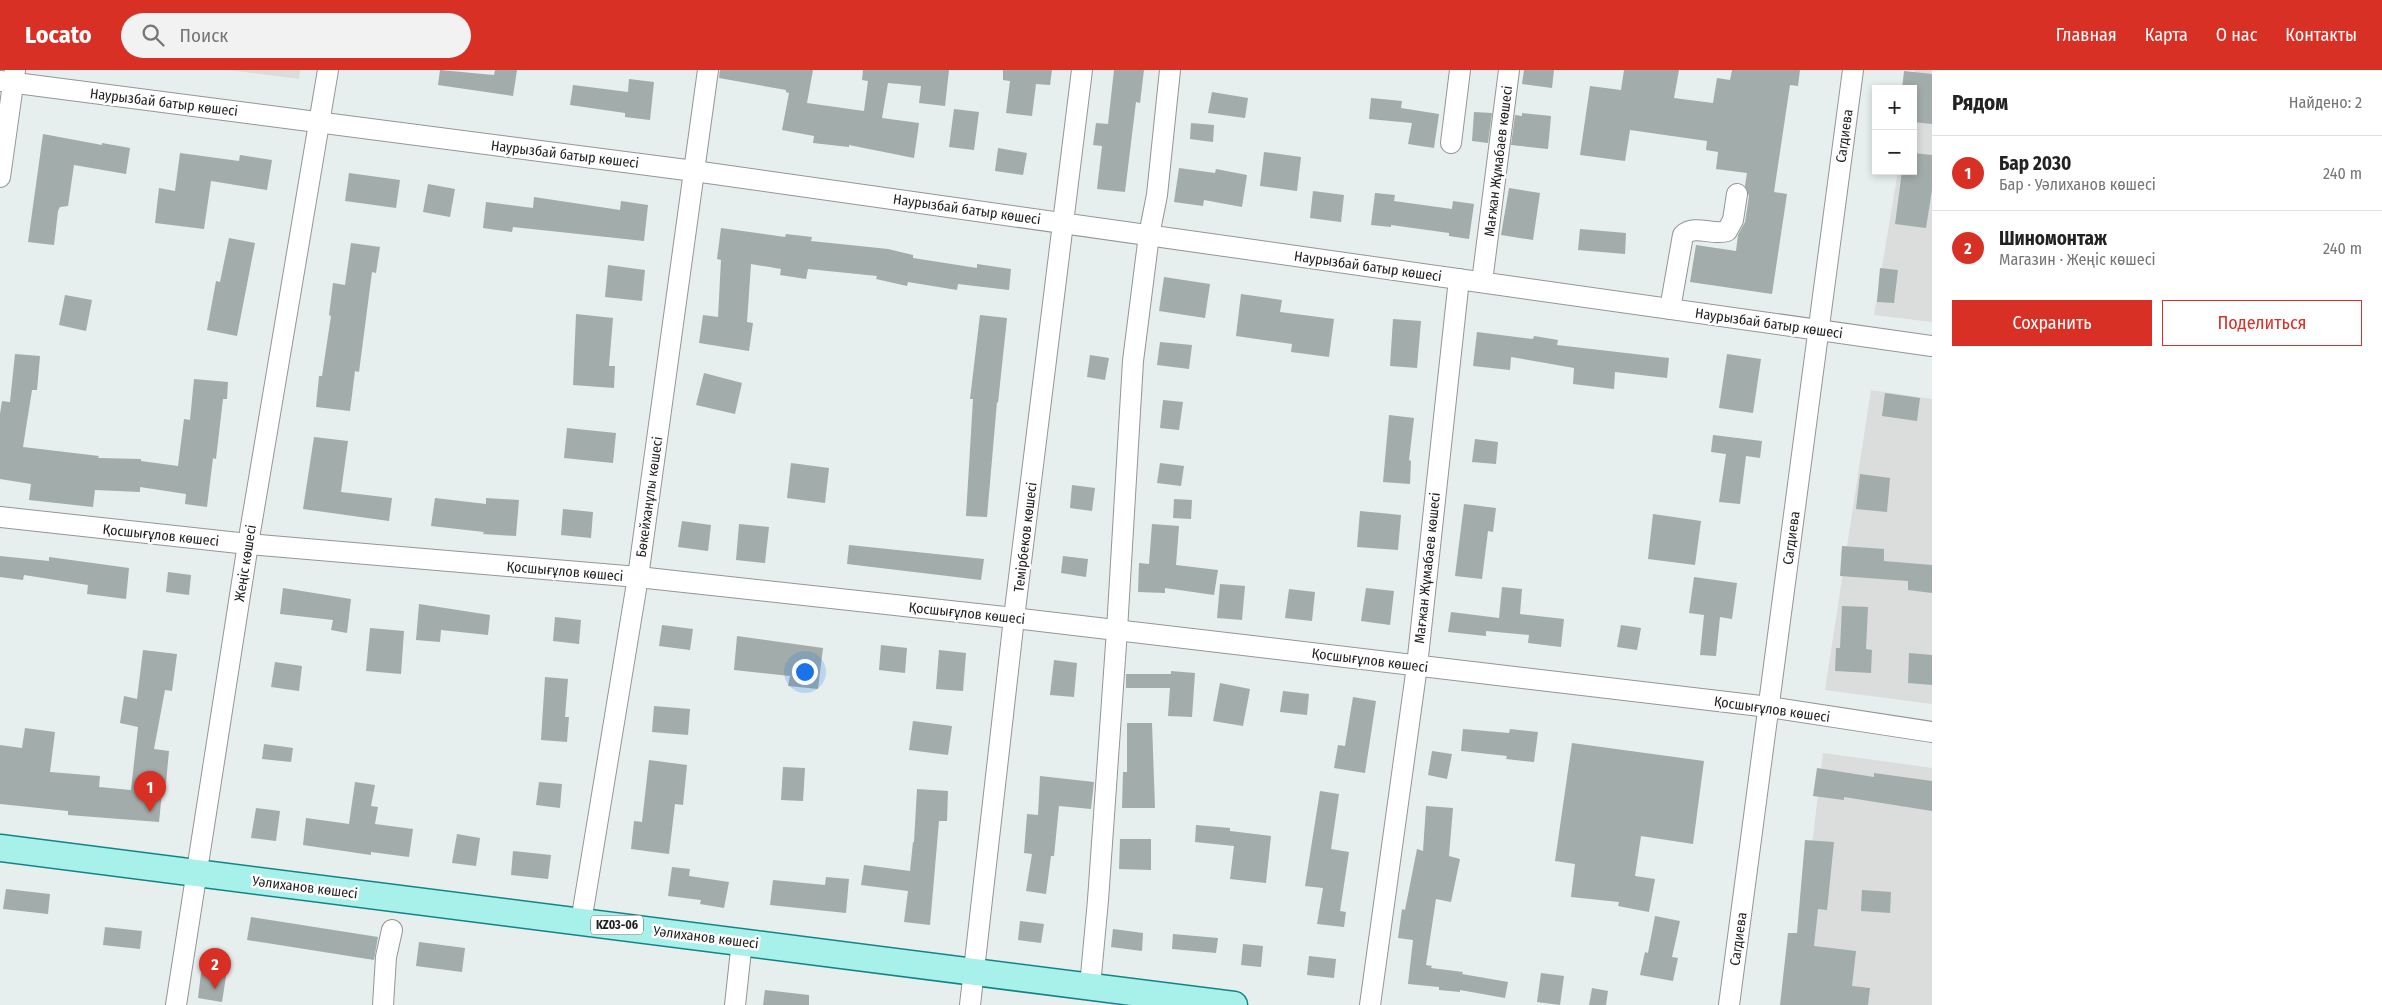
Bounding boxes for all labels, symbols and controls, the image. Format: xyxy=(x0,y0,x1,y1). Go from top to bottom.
search box xyxy=(121,13,471,58)
text: Locato xyxy=(25,21,91,49)
icon: search xyxy=(139,21,167,49)
text: Поиск xyxy=(179,24,228,47)
text: Главная xyxy=(2056,24,2117,46)
text: Карта xyxy=(2145,24,2188,46)
text: О нас xyxy=(2216,24,2257,46)
text: Контакты xyxy=(2285,24,2357,46)
street label: Наурызбай батыр көшесі xyxy=(89,85,239,120)
street label: Мағжан Жұмабаев көшесі xyxy=(1481,85,1516,238)
map controls xyxy=(1872,85,1917,175)
button: + xyxy=(1872,85,1917,130)
text: Рядом xyxy=(1952,90,2008,116)
text: Найдено: 2 xyxy=(2289,93,2362,112)
street label: Сагдиева xyxy=(1832,108,1857,164)
button: − xyxy=(1872,130,1917,175)
street label: Наурызбай батыр көшесі xyxy=(490,137,640,172)
text: Бар 2030 xyxy=(1999,152,2071,175)
text: 1 xyxy=(1965,164,1971,183)
text: 240 m xyxy=(2323,164,2362,183)
text: Бар · Уәлиханов көшесі xyxy=(1999,175,2156,194)
street label: Наурызбай батыр көшесі xyxy=(892,191,1042,228)
text: Шиномонтаж xyxy=(1999,227,2107,250)
text: 2 xyxy=(1964,239,1972,258)
text: 240 m xyxy=(2323,239,2362,258)
street label: Наурызбай батыр көшесі xyxy=(1293,248,1443,285)
text: Магазин · Жеңіс көшесі xyxy=(1999,250,2156,269)
button: Сохранить xyxy=(1952,300,2152,346)
button: Поделиться xyxy=(2162,300,2362,346)
street label: Наурызбай батыр көшесі xyxy=(1694,305,1844,342)
street label: Бөкейханұлы көшесі xyxy=(633,435,666,559)
street label: Темірбеков көшесі xyxy=(1010,481,1041,593)
street label: Мағжан Жұмабаев көшесі xyxy=(1411,492,1444,645)
street label: Сагдиева xyxy=(1779,510,1804,566)
street label: Қосшығұлов көшесі xyxy=(102,521,220,550)
street label: Жеңіс көшесі xyxy=(231,523,260,603)
street label: Қосшығұлов көшесі xyxy=(506,558,624,585)
street label: Қосшығұлов көшесі xyxy=(908,599,1026,628)
street label: Қосшығұлов көшесі xyxy=(1311,645,1429,676)
your location xyxy=(792,659,818,685)
street label: Қосшығұлов көшесі xyxy=(1713,693,1831,726)
pin: 1 xyxy=(134,771,166,812)
street label: Уәлиханов көшесі xyxy=(250,872,359,902)
street label: Сагдиева xyxy=(1726,911,1751,967)
road number: KZ03-06 xyxy=(591,916,643,934)
street label: Уәлиханов көшесі xyxy=(651,922,760,952)
pin: 2 xyxy=(199,948,231,989)

